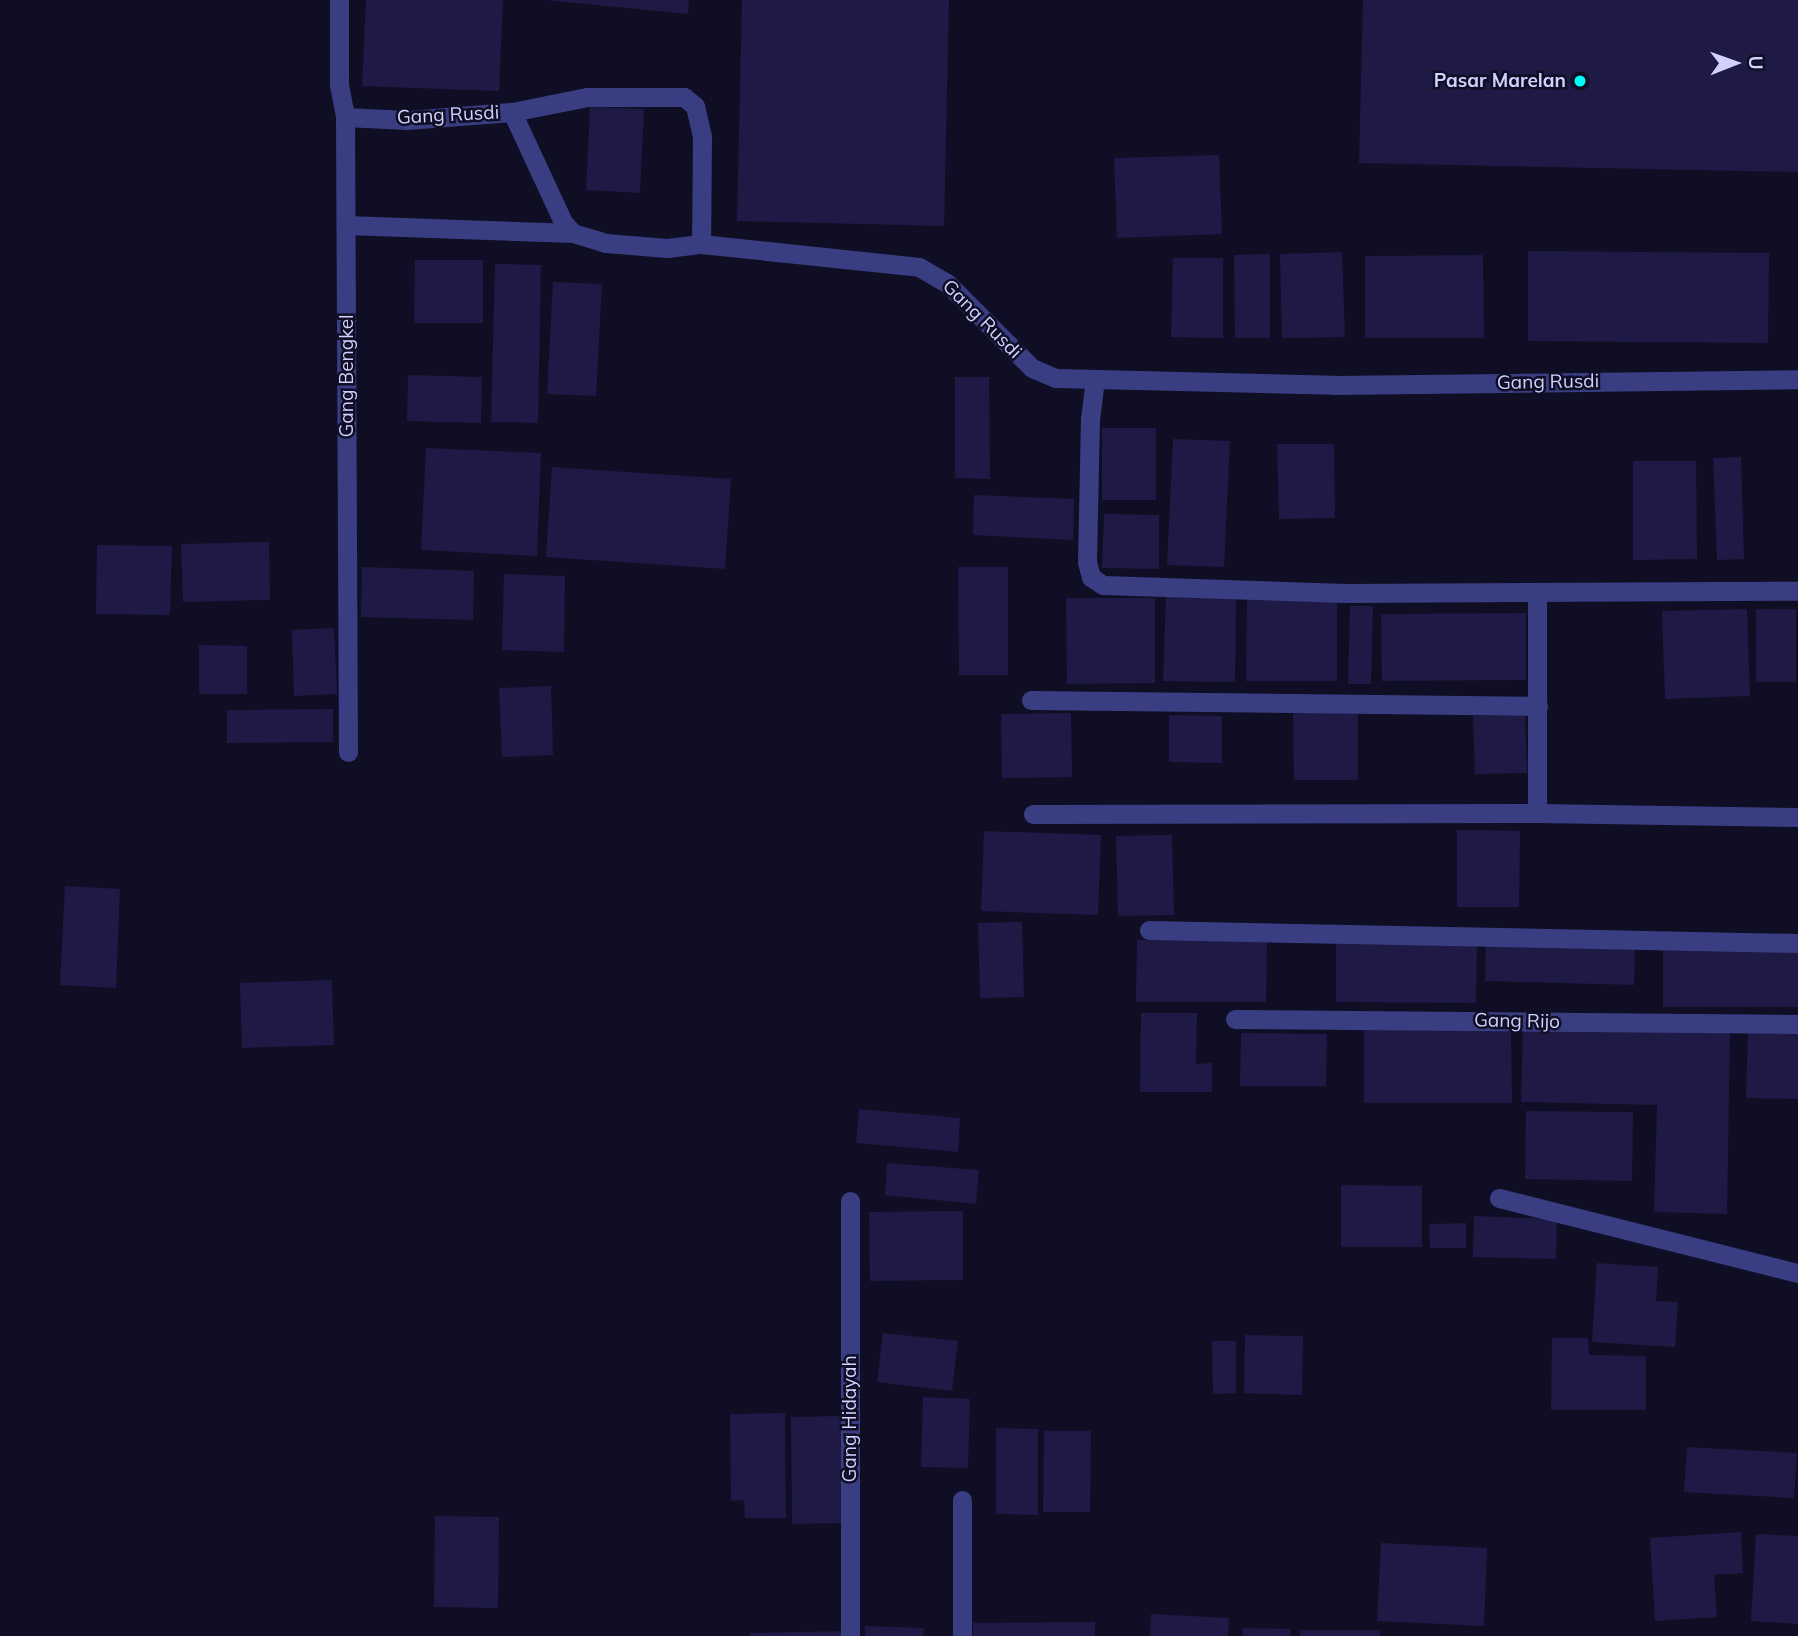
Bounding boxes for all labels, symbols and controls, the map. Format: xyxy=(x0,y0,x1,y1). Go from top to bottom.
north arrow xyxy=(1700,28,1770,98)
text: U xyxy=(1744,55,1768,70)
place label: Pasar Marelan xyxy=(1434,70,1566,92)
marker: Pasar Marelan xyxy=(1572,73,1588,89)
street label: Gang Rusdi xyxy=(396,101,500,129)
street label: Gang Rusdi xyxy=(938,275,1026,363)
street label: Gang Bengkel xyxy=(336,314,358,438)
street label: Gang Rusdi xyxy=(1497,370,1599,394)
street label: Gang Rijo xyxy=(1474,1009,1560,1033)
street label: Gang Hidayah xyxy=(839,1355,861,1483)

